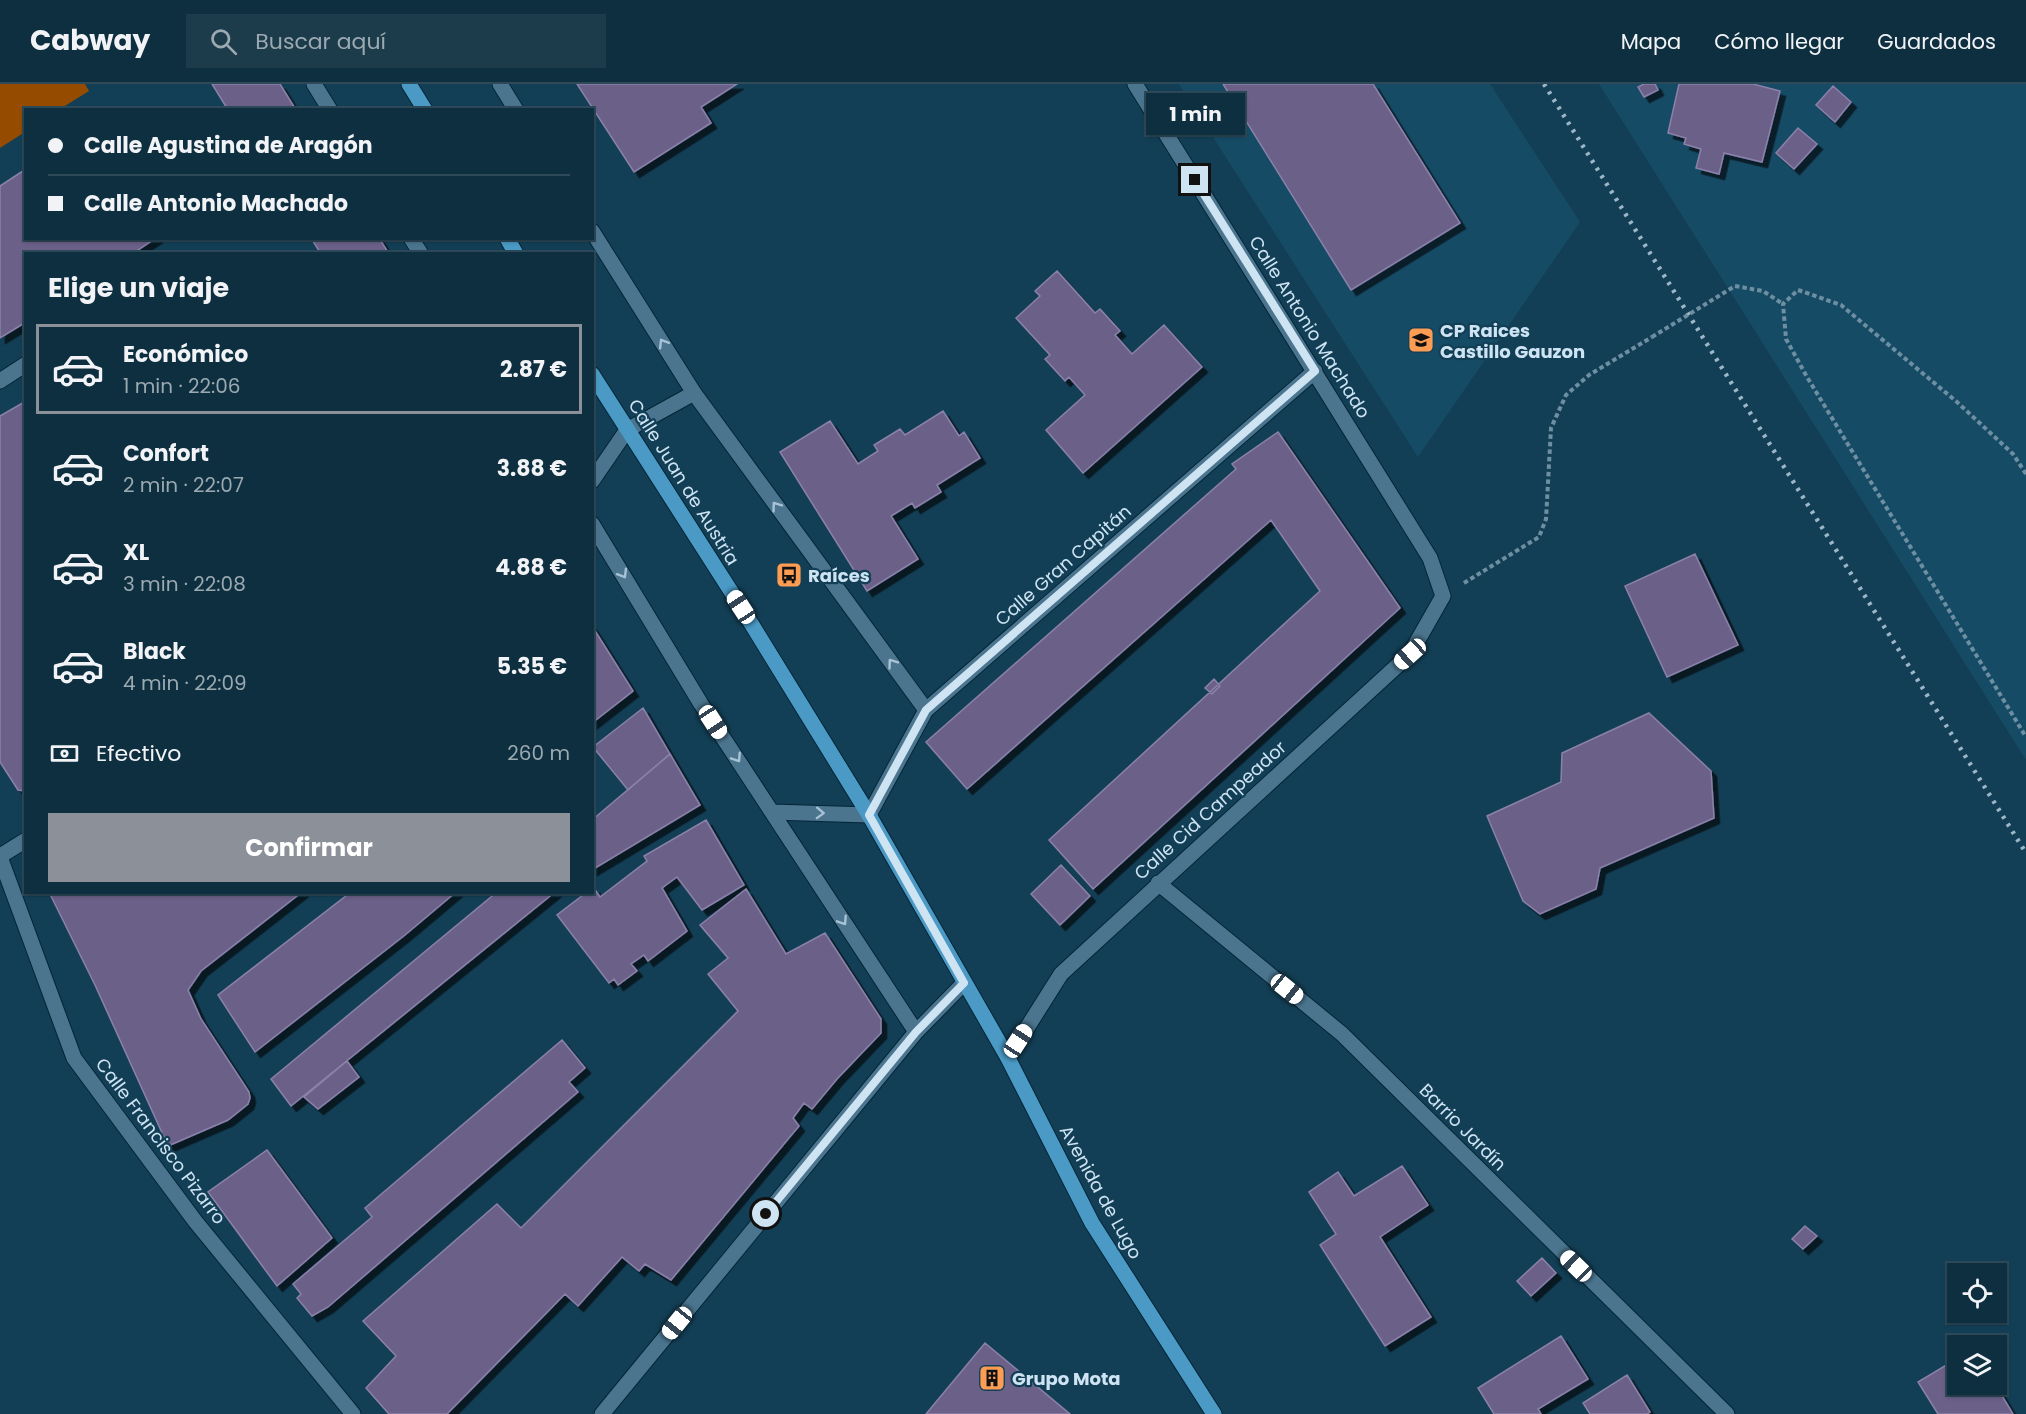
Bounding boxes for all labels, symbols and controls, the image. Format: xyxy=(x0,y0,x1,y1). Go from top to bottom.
search box xyxy=(186,14,606,68)
text: Cabway xyxy=(30,21,150,60)
icon: search xyxy=(207,25,240,58)
text: Buscar aquí xyxy=(255,26,386,57)
text: Mapa xyxy=(1621,27,1681,56)
text: Cómo llegar xyxy=(1714,27,1844,56)
text: Guardados xyxy=(1877,27,1996,56)
callout: 1 min xyxy=(1146,93,1244,135)
text: 1 min xyxy=(1169,100,1222,128)
text: Calle Agustina de Aragón xyxy=(84,130,373,161)
route end xyxy=(1181,166,1208,193)
text: Calle Antonio Machado xyxy=(84,188,348,219)
street label: Calle Antonio Machado xyxy=(1244,231,1376,423)
text: Elige un viaje xyxy=(48,269,229,306)
place label: CP Raices Castillo Gauzon xyxy=(1440,318,1585,364)
school or university icon: CP Raices Castillo Gauzon xyxy=(1406,325,1436,355)
text: Económico xyxy=(123,339,248,370)
one-way arrow xyxy=(659,339,671,349)
icon: car xyxy=(51,342,105,396)
text: 2.87 € xyxy=(500,354,567,385)
text: 1 min · 22:06 xyxy=(123,372,241,400)
street label: Calle Juan de Austria xyxy=(623,394,745,570)
text: Confort xyxy=(123,438,209,469)
icon: car xyxy=(51,441,105,495)
text: 3.88 € xyxy=(497,453,567,484)
text: 2 min · 22:07 xyxy=(123,471,244,499)
street label: Calle Gran Capitán xyxy=(990,499,1136,631)
one-way arrow xyxy=(773,501,784,512)
text: XL xyxy=(123,537,149,568)
icon: car xyxy=(51,540,105,594)
text: 4.88 € xyxy=(495,552,567,583)
bus stop icon: Raíces xyxy=(774,560,804,590)
place label: Raíces xyxy=(808,563,870,588)
one-way arrow xyxy=(615,568,627,578)
text: 3 min · 22:08 xyxy=(123,570,246,598)
car xyxy=(724,587,758,627)
car xyxy=(1391,635,1429,673)
text: Black xyxy=(123,636,186,667)
icon: car xyxy=(51,639,105,693)
text: 5.35 € xyxy=(497,651,567,682)
one-way arrow xyxy=(888,658,899,669)
text: 4 min · 22:09 xyxy=(123,669,247,697)
car xyxy=(696,702,730,742)
street label: Calle Cid Campeador xyxy=(1129,735,1292,885)
icon: cash xyxy=(48,737,81,770)
text: Efectivo xyxy=(96,738,181,769)
text: 260 m xyxy=(507,739,570,767)
one-way arrow xyxy=(730,751,741,762)
one-way arrow xyxy=(816,807,825,819)
button: Confirmar xyxy=(48,813,570,882)
one-way arrow xyxy=(836,915,848,925)
car xyxy=(1267,971,1307,1007)
car xyxy=(1001,1021,1035,1061)
street label: Calle Francisco Pizarro xyxy=(90,1053,232,1229)
street label: Barrio Jardín xyxy=(1414,1078,1512,1176)
street label: Avenida de Lugo xyxy=(1054,1121,1148,1263)
route start xyxy=(752,1200,779,1227)
car xyxy=(1557,1247,1595,1285)
map controls xyxy=(1947,1263,2007,1395)
button: locate xyxy=(1947,1263,2007,1323)
car xyxy=(659,1303,695,1343)
button: layers xyxy=(1947,1335,2007,1395)
building icon: Grupo Mota xyxy=(977,1363,1007,1393)
place label: Grupo Mota xyxy=(1012,1366,1121,1391)

